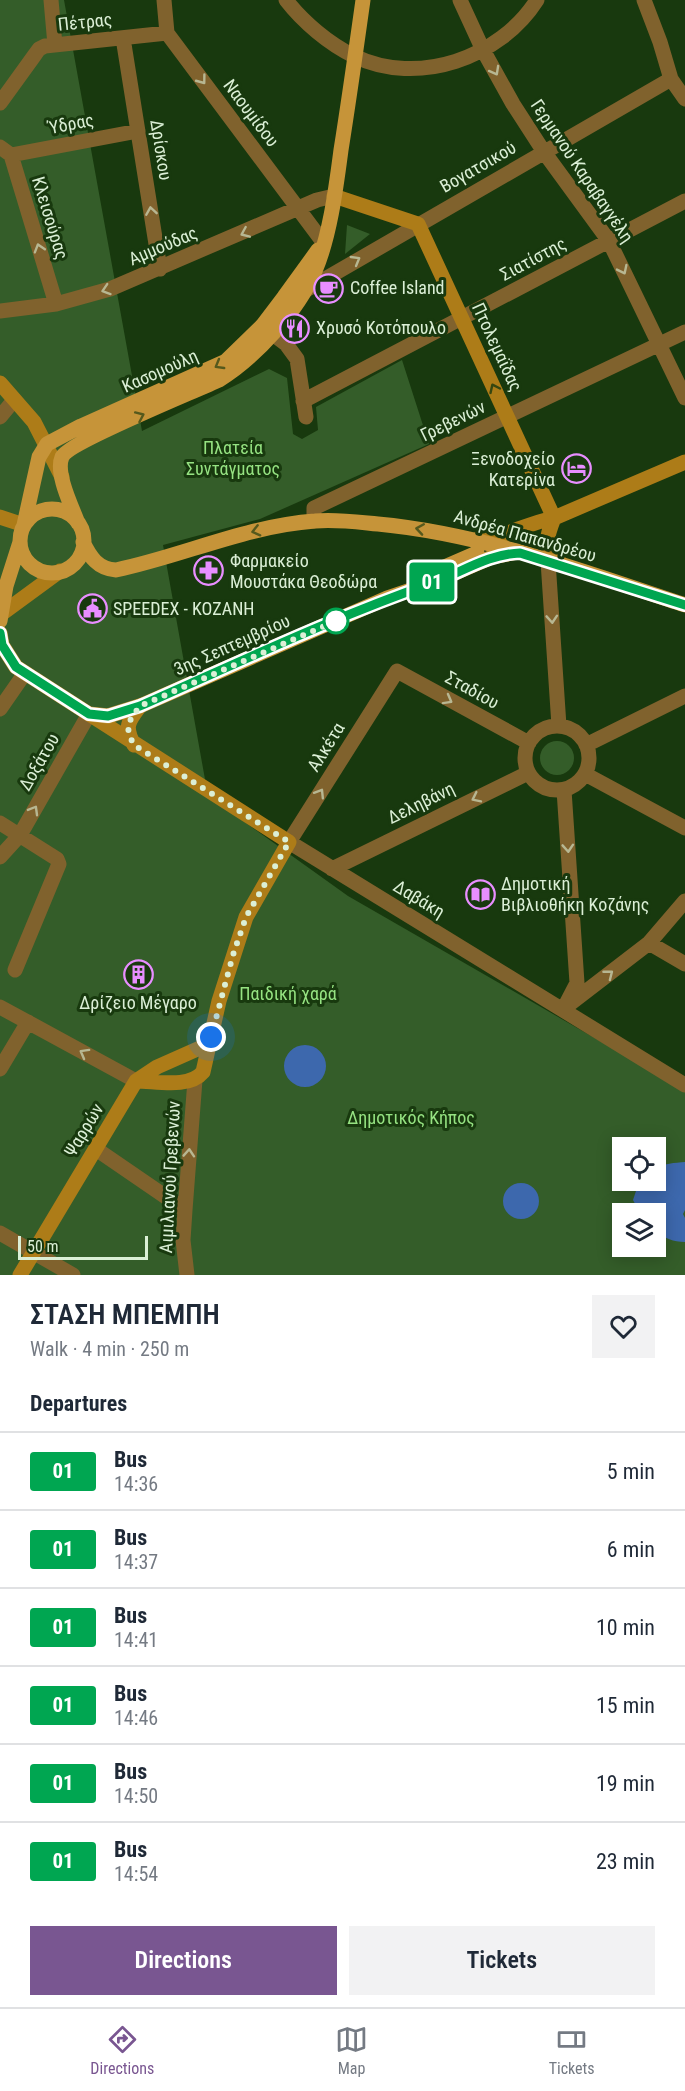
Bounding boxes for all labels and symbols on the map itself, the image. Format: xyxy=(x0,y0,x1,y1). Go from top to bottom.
street label: Πέτρας xyxy=(57,8,113,35)
one-way arrow xyxy=(488,65,499,76)
one-way arrow xyxy=(195,73,206,84)
street label: Ναουμίδου xyxy=(219,75,284,150)
street label: Γερμανού Καραβαγγέλη xyxy=(527,95,638,246)
street label: Ύδρας xyxy=(46,109,95,138)
street label: Δρίσκου xyxy=(146,118,177,182)
street label: Βογατσικού xyxy=(436,136,520,197)
street label: Κλεισούρας xyxy=(28,174,73,262)
one-way arrow xyxy=(145,207,157,216)
street label: Αμμούδας xyxy=(125,222,200,269)
one-way arrow xyxy=(240,225,251,237)
street label: Σιατίστης xyxy=(496,232,569,285)
one-way arrow xyxy=(34,243,46,254)
one-way arrow xyxy=(350,256,360,268)
one-way arrow xyxy=(616,264,628,275)
cafe icon: Coffee Island xyxy=(313,272,345,304)
place label: Coffee Island xyxy=(350,277,445,298)
one-way arrow xyxy=(101,283,112,296)
street label: Πτολεμαΐδας xyxy=(468,299,527,394)
restaurant icon: Χρυσό Κοτόπουλο xyxy=(279,312,311,344)
place label: Χρυσό Κοτόπουλο xyxy=(316,317,446,338)
street label: Κασομούλη xyxy=(119,344,201,397)
one-way arrow xyxy=(215,358,225,369)
one-way arrow xyxy=(489,384,501,395)
street label: Γρεβενών xyxy=(417,396,489,445)
one-way arrow xyxy=(134,411,145,423)
park label: Πλατεία Συντάγματος xyxy=(186,437,280,479)
place label: Ξενοδοχείο Κατερίνα xyxy=(471,448,555,490)
hotel icon: Ξενοδοχείο Κατερίνα xyxy=(560,453,592,485)
street label: Ανδρέα Παπανδρέου xyxy=(452,505,599,566)
one-way arrow xyxy=(252,523,262,536)
one-way arrow xyxy=(415,523,424,535)
place label: Φαρμακείο Μουστάκα Θεοδώρα xyxy=(230,550,377,592)
pharmacy icon: Φαρμακείο Μουστάκα Θεοδώρα xyxy=(193,555,225,587)
line badge: 01 xyxy=(405,562,459,602)
public building icon: SPEEDEX - ΚΟΖΑΝΗ xyxy=(76,593,108,625)
place label: SPEEDEX - ΚΟΖΑΝΗ xyxy=(113,598,254,619)
unlabelled marker xyxy=(323,608,349,634)
street label: 3ης Σεπτεμβρίου xyxy=(171,610,293,679)
one-way arrow xyxy=(546,615,559,624)
street label: Σταδίου xyxy=(442,666,503,713)
one-way arrow xyxy=(442,692,452,704)
street label: Αλκέτα xyxy=(302,718,349,775)
street label: Δοξάτου xyxy=(14,730,63,794)
street label: Δεληβάνη xyxy=(384,777,458,828)
one-way arrow xyxy=(313,789,324,800)
one-way arrow xyxy=(471,791,482,803)
one-way arrow xyxy=(27,806,39,816)
one-way arrow xyxy=(561,844,574,853)
place label: Δημοτική Βιβλιοθήκη Κοζάνης xyxy=(501,873,649,915)
street label: Δαβάκη xyxy=(390,875,449,922)
library icon: Δημοτική Βιβλιοθήκη Κοζάνης xyxy=(464,878,496,910)
building icon: Δρίζειο Μέγαρο xyxy=(122,958,154,990)
one-way arrow xyxy=(602,971,613,982)
park label: Παιδική χαρά xyxy=(239,983,337,1004)
place label: Δρίζειο Μέγαρο xyxy=(79,992,197,1013)
your location xyxy=(196,1022,226,1052)
one-way arrow xyxy=(80,1049,91,1060)
street label: Ψαρρών xyxy=(60,1099,108,1160)
street label: Αιμιλιανού Γρεβενών xyxy=(155,1100,184,1254)
park label: Δημοτικός Κήπος xyxy=(347,1107,475,1128)
one-way arrow xyxy=(182,1149,195,1158)
scale bar xyxy=(18,1233,148,1260)

